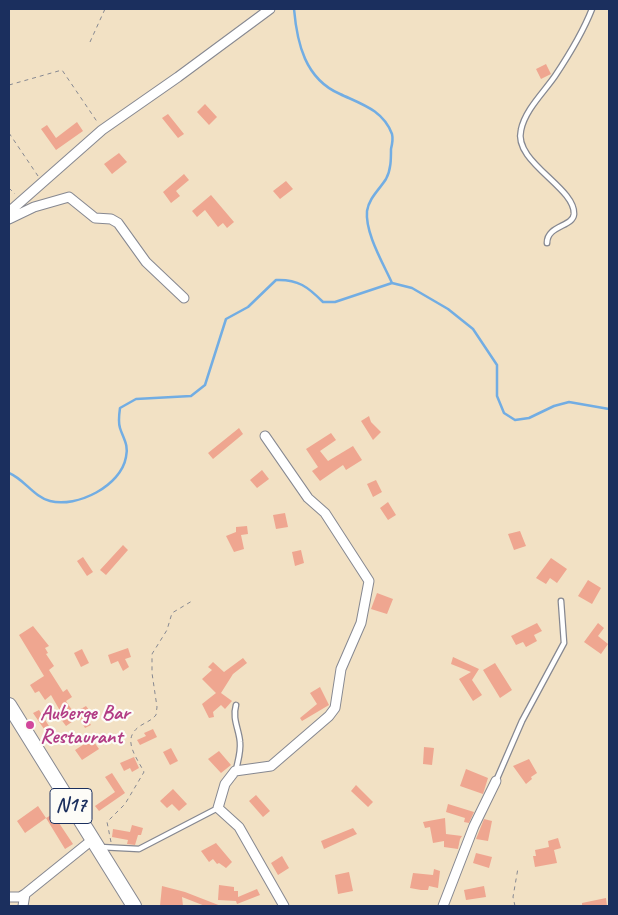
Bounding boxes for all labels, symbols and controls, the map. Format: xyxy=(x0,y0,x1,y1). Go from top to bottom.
place label: Auberge Bar Restaurant xyxy=(40,700,130,750)
marker: Auberge Bar Restaurant xyxy=(24,719,36,731)
road number: N17 xyxy=(50,788,92,824)

